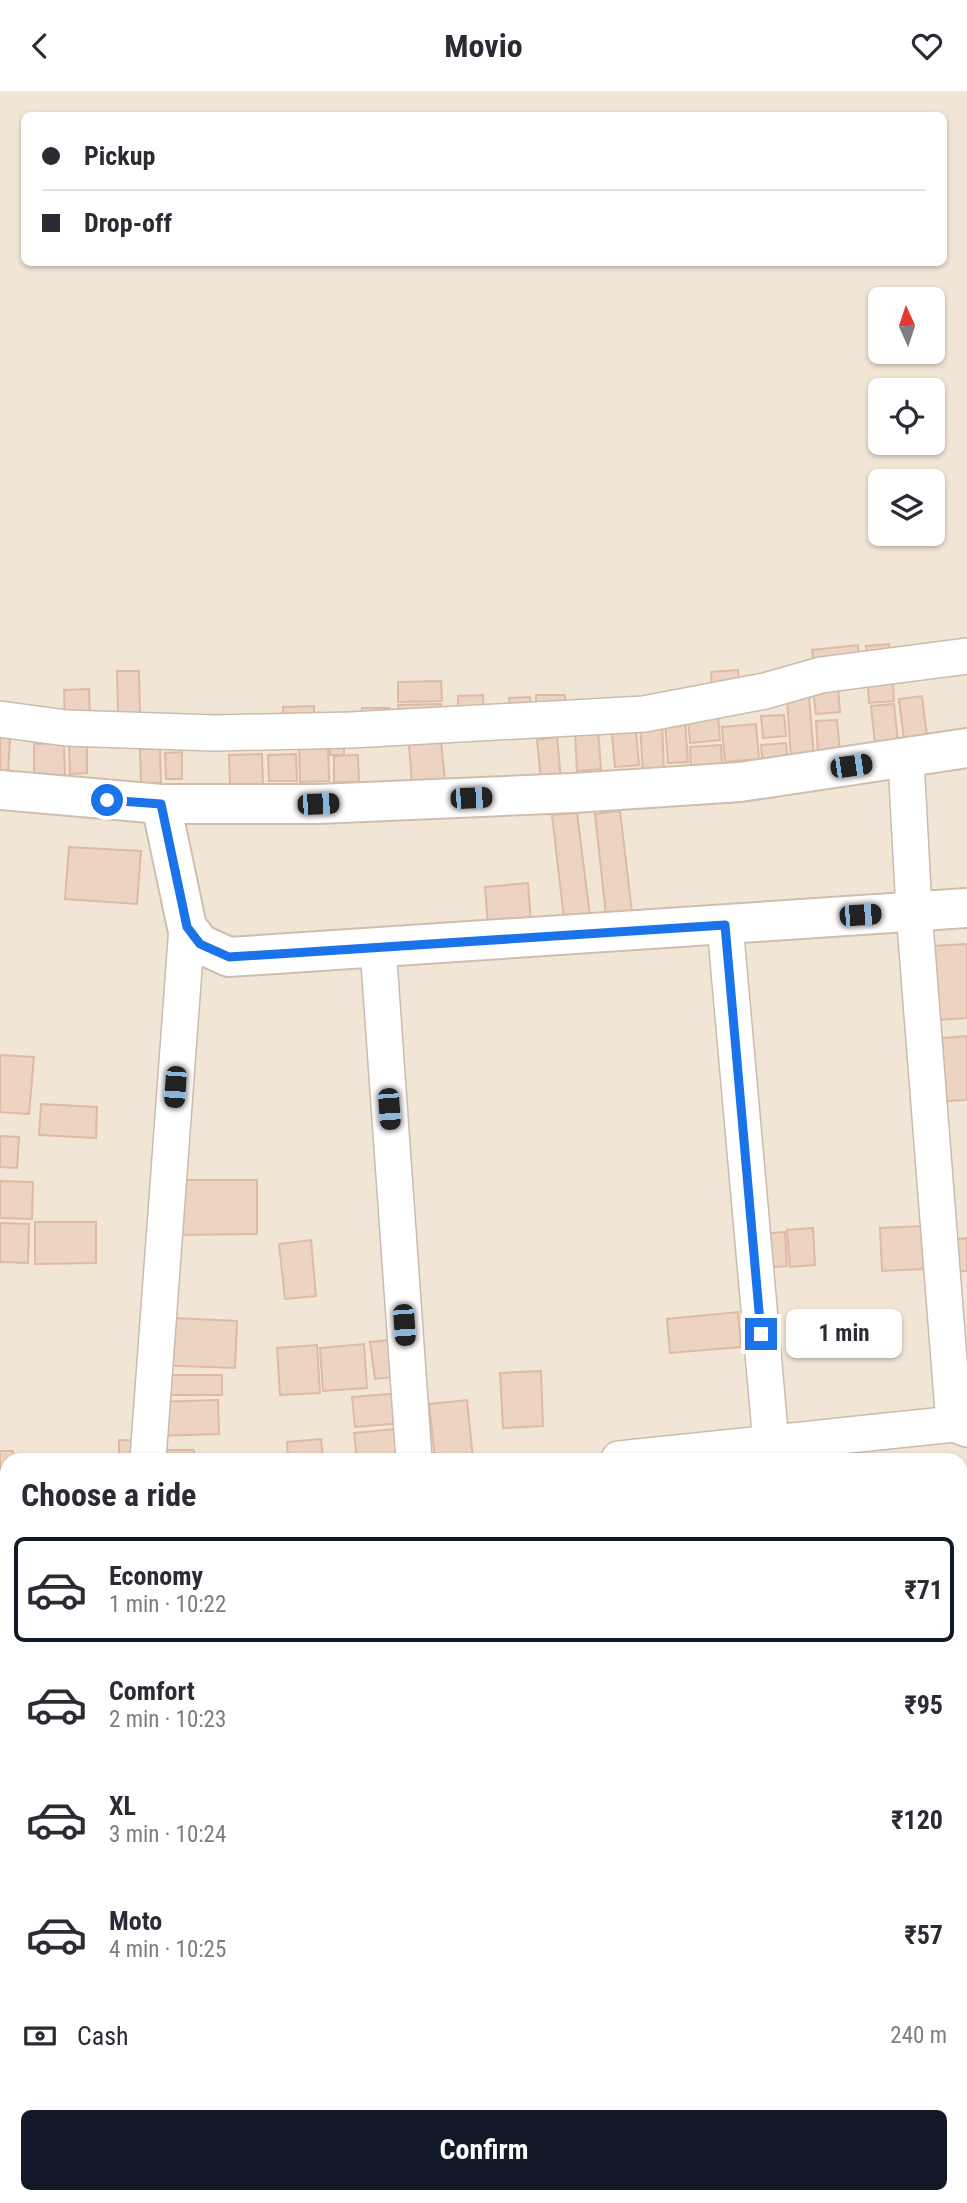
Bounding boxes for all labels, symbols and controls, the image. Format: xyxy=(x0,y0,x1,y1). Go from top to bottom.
icon: back xyxy=(21,27,59,65)
text: Movio xyxy=(444,27,523,65)
icon: heart xyxy=(908,27,946,65)
text: Pickup xyxy=(84,141,155,171)
text: Drop-off xyxy=(84,208,172,238)
north arrow xyxy=(868,287,945,364)
map controls xyxy=(868,287,945,546)
button: locate xyxy=(868,378,945,455)
button: layers xyxy=(868,469,945,546)
car xyxy=(829,753,874,779)
route start xyxy=(91,784,123,816)
car xyxy=(450,787,493,809)
car xyxy=(297,793,340,815)
car xyxy=(839,903,882,927)
car xyxy=(164,1065,187,1109)
car xyxy=(378,1087,401,1131)
car xyxy=(393,1303,416,1347)
callout: 1 min xyxy=(786,1309,901,1359)
route end xyxy=(745,1318,777,1350)
text: 1 min xyxy=(818,1320,870,1347)
text: Choose a ride xyxy=(21,1476,196,1514)
icon: car xyxy=(25,1558,88,1621)
text: Economy xyxy=(109,1561,203,1591)
text: ₹71 xyxy=(904,1575,943,1605)
text: 1 min · 10:22 xyxy=(109,1591,226,1618)
icon: car xyxy=(25,1673,88,1736)
text: Comfort xyxy=(109,1676,195,1706)
text: ₹95 xyxy=(904,1690,943,1720)
text: 2 min · 10:23 xyxy=(109,1706,226,1733)
icon: car xyxy=(25,1788,88,1851)
text: XL xyxy=(109,1791,136,1821)
text: ₹120 xyxy=(891,1805,943,1835)
text: 3 min · 10:24 xyxy=(109,1821,226,1848)
icon: car xyxy=(25,1903,88,1966)
text: Moto xyxy=(109,1906,162,1936)
text: ₹57 xyxy=(904,1920,943,1950)
text: 4 min · 10:25 xyxy=(109,1936,226,1963)
icon: cash xyxy=(21,2017,59,2055)
text: Cash xyxy=(77,2021,129,2051)
text: 240 m xyxy=(890,2022,947,2049)
button: Confirm xyxy=(21,2110,947,2190)

